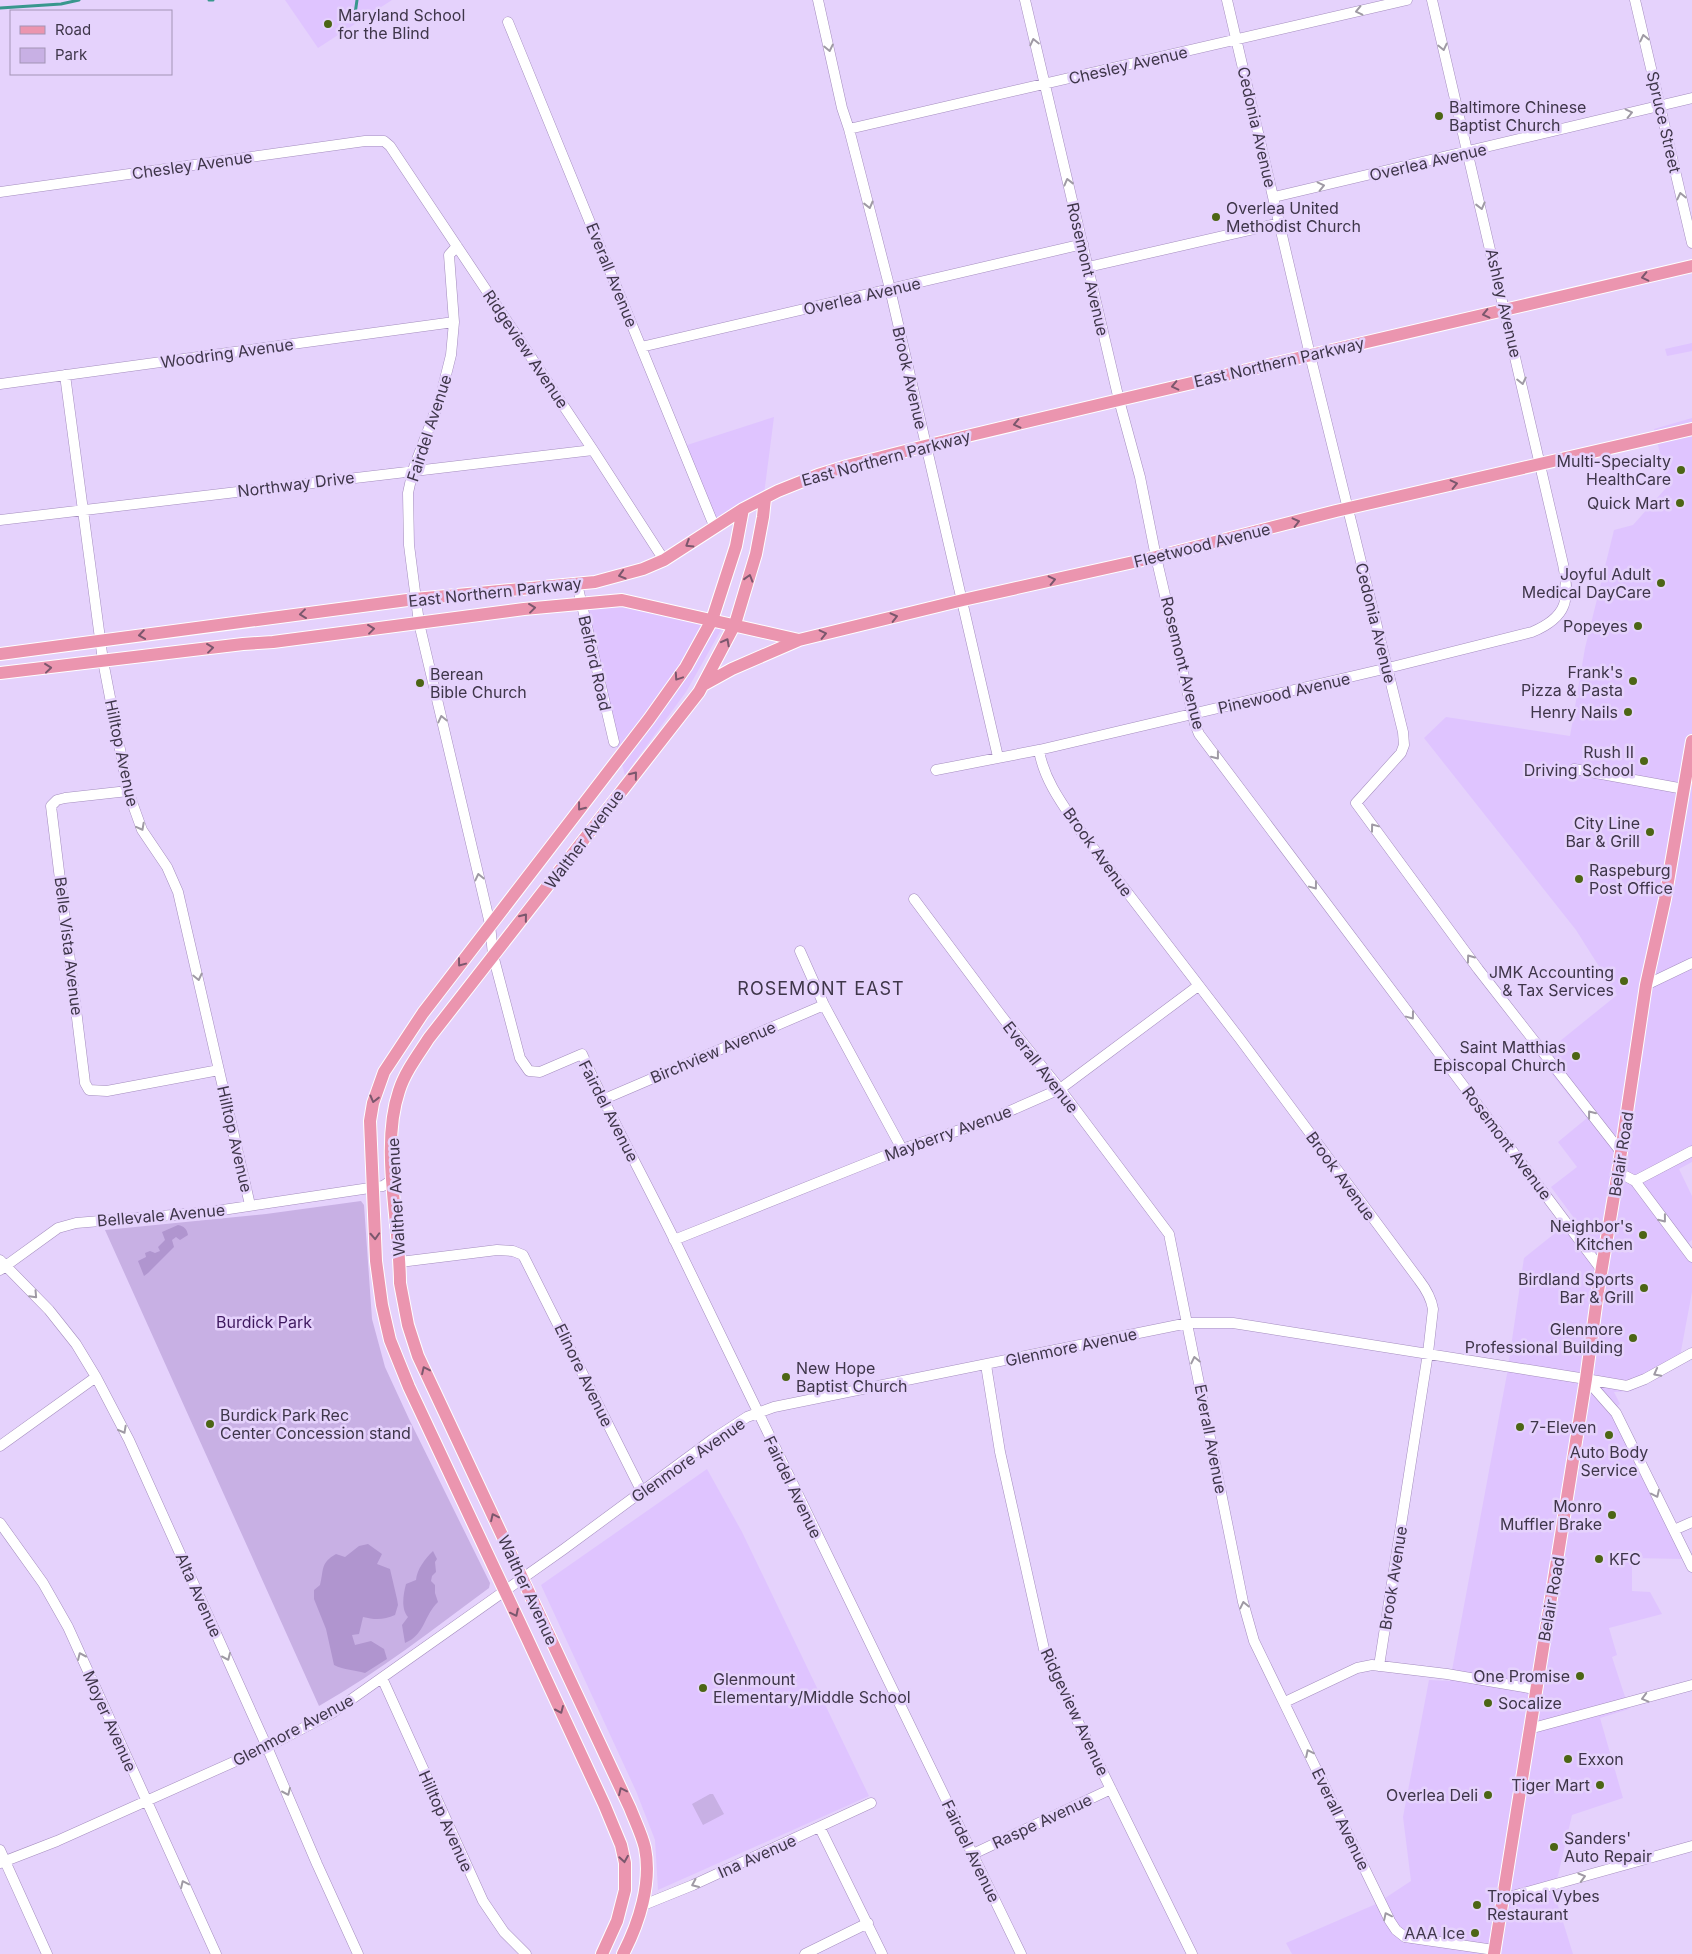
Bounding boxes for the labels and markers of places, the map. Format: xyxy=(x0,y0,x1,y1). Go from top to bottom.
place label: Maryland School for the Blind xyxy=(338,5,465,43)
marker: Maryland School for the Blind xyxy=(322,18,334,30)
place label: Baltimore Chinese Baptist Church xyxy=(1449,97,1586,135)
marker: Baltimore Chinese Baptist Church xyxy=(1433,110,1445,122)
place label: Overlea United Methodist Church xyxy=(1226,198,1361,236)
marker: Overlea United Methodist Church xyxy=(1210,211,1222,223)
place label: Multi-Specialty HealthCare xyxy=(1556,451,1671,489)
marker: Multi-Specialty HealthCare xyxy=(1675,464,1687,476)
place label: Quick Mart xyxy=(1587,493,1670,513)
marker: Quick Mart xyxy=(1674,497,1686,509)
place label: Joyful Adult Medical DayCare xyxy=(1522,564,1651,602)
marker: Joyful Adult Medical DayCare xyxy=(1655,577,1667,589)
place label: Popeyes xyxy=(1563,616,1628,636)
marker: Popeyes xyxy=(1632,620,1644,632)
place label: Frank's Pizza & Pasta xyxy=(1521,662,1623,700)
place label: Berean Bible Church xyxy=(430,664,527,702)
marker: Frank's Pizza & Pasta xyxy=(1627,675,1639,687)
marker: Berean Bible Church xyxy=(414,677,426,689)
place label: Henry Nails xyxy=(1530,702,1618,722)
marker: Henry Nails xyxy=(1622,706,1634,718)
place label: Rush II Driving School xyxy=(1524,742,1634,780)
marker: Rush II Driving School xyxy=(1638,755,1650,767)
place label: City Line Bar & Grill xyxy=(1565,813,1640,851)
marker: City Line Bar & Grill xyxy=(1644,826,1656,838)
place label: Raspeburg Post Office xyxy=(1589,860,1673,898)
marker: Raspeburg Post Office xyxy=(1573,873,1585,885)
place label: JMK Accounting & Tax Services xyxy=(1489,962,1614,1000)
marker: JMK Accounting & Tax Services xyxy=(1618,975,1630,987)
place label: Saint Matthias Episcopal Church xyxy=(1433,1037,1566,1075)
marker: Saint Matthias Episcopal Church xyxy=(1570,1050,1582,1062)
place label: Neighbor's Kitchen xyxy=(1550,1216,1633,1254)
marker: Neighbor's Kitchen xyxy=(1637,1229,1649,1241)
place label: Birdland Sports Bar & Grill xyxy=(1518,1269,1634,1307)
marker: Birdland Sports Bar & Grill xyxy=(1638,1282,1650,1294)
place label: Glenmore Professional Building xyxy=(1465,1319,1623,1357)
marker: Glenmore Professional Building xyxy=(1627,1332,1639,1344)
place label: New Hope Baptist Church xyxy=(796,1358,908,1396)
marker: New Hope Baptist Church xyxy=(780,1371,792,1383)
place label: Burdick Park Rec Center Concession stand xyxy=(220,1405,411,1443)
place label: 7-Eleven xyxy=(1530,1417,1596,1437)
marker: Burdick Park Rec Center Concession stand xyxy=(204,1418,216,1430)
marker: 7-Eleven xyxy=(1514,1421,1526,1433)
marker: Auto Body Service xyxy=(1603,1429,1615,1441)
place label: Auto Body Service xyxy=(1570,1442,1648,1480)
place label: Monro Muffler Brake xyxy=(1500,1496,1602,1534)
marker: Monro Muffler Brake xyxy=(1606,1509,1618,1521)
place label: KFC xyxy=(1609,1549,1641,1569)
marker: KFC xyxy=(1593,1553,1605,1565)
place label: One Promise xyxy=(1473,1666,1570,1686)
place label: Glenmount Elementary/Middle School xyxy=(713,1669,911,1707)
marker: One Promise xyxy=(1574,1670,1586,1682)
marker: Glenmount Elementary/Middle School xyxy=(697,1682,709,1694)
place label: Socalize xyxy=(1498,1693,1562,1713)
marker: Socalize xyxy=(1482,1697,1494,1709)
place label: Exxon xyxy=(1578,1749,1624,1769)
marker: Exxon xyxy=(1562,1753,1574,1765)
place label: Tiger Mart xyxy=(1511,1775,1590,1795)
marker: Tiger Mart xyxy=(1594,1779,1606,1791)
place label: Overlea Deli xyxy=(1386,1785,1478,1805)
marker: Overlea Deli xyxy=(1482,1789,1494,1801)
place label: Sanders' Auto Repair xyxy=(1564,1828,1652,1866)
marker: Sanders' Auto Repair xyxy=(1548,1841,1560,1853)
place label: Tropical Vybes Restaurant xyxy=(1487,1886,1600,1924)
marker: Tropical Vybes Restaurant xyxy=(1471,1899,1483,1911)
place label: AAA Ice xyxy=(1404,1923,1465,1943)
marker: AAA Ice xyxy=(1469,1927,1481,1939)

